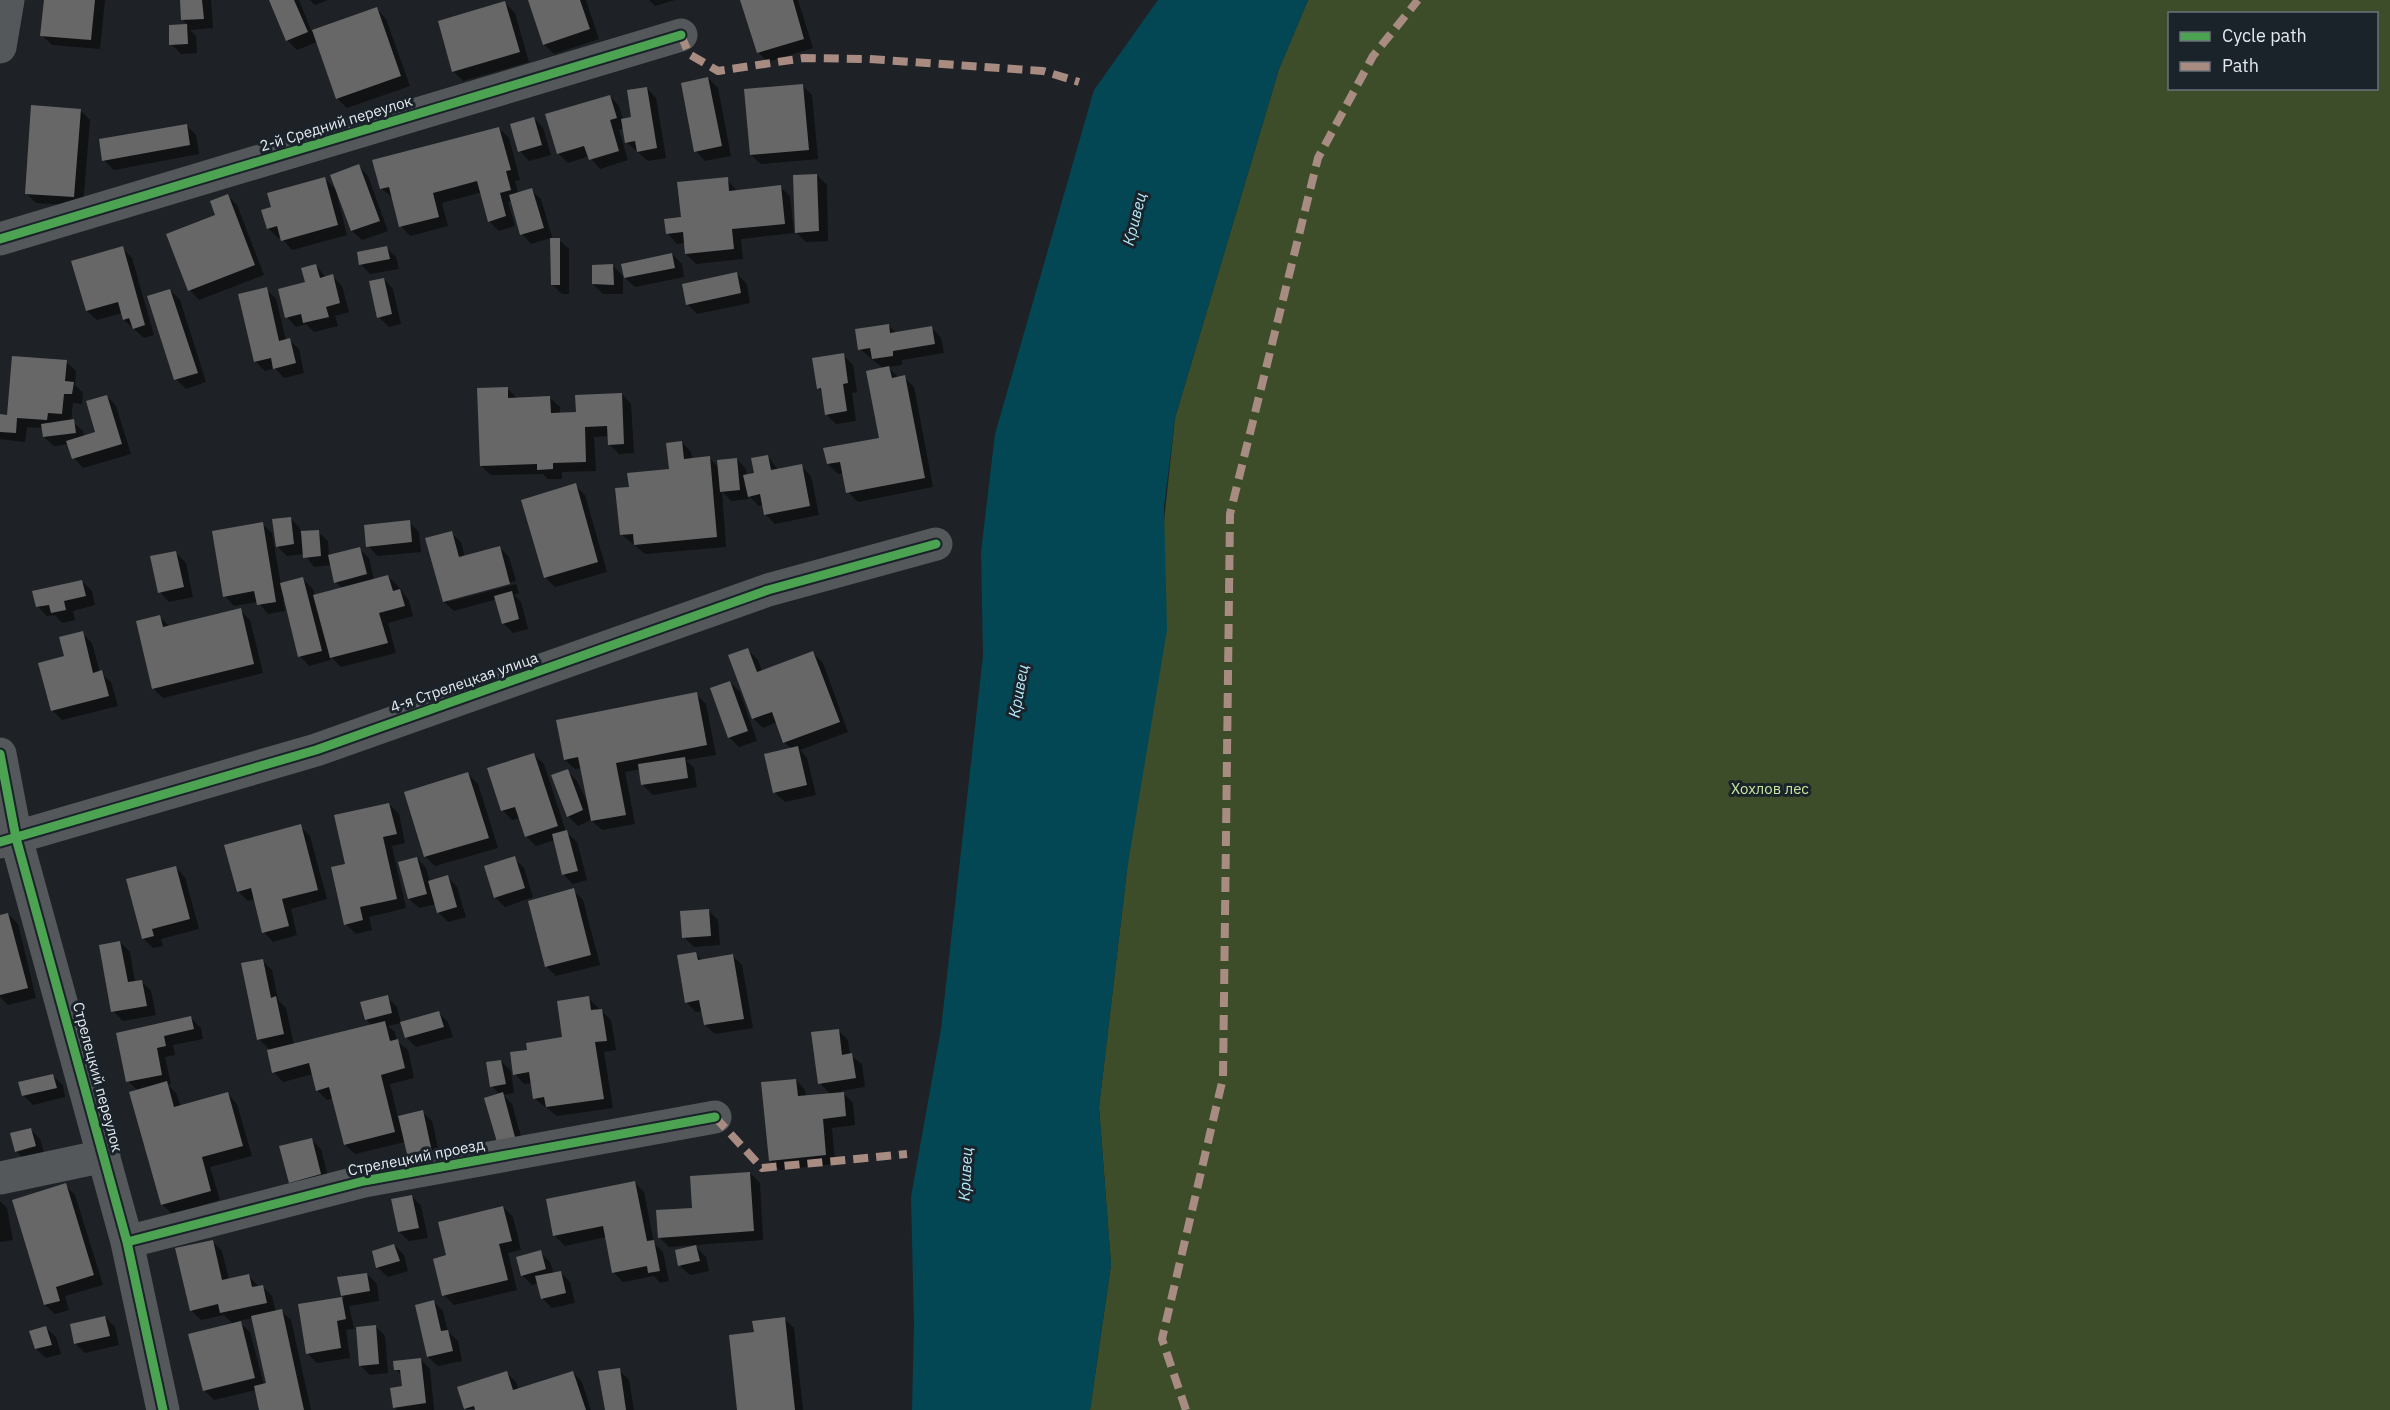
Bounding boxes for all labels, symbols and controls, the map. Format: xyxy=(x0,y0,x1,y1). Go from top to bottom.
legend xyxy=(2168,12,2378,90)
text: Cycle path xyxy=(2222,24,2307,47)
text: Path xyxy=(2222,54,2259,77)
street label: 2-й Средний переулок xyxy=(257,91,415,155)
water label: Кривец xyxy=(1118,190,1150,248)
street label: 4-я Стрелецкая улица xyxy=(388,648,540,716)
water label: Кривец xyxy=(1003,663,1033,719)
park label: Хохлов лес xyxy=(1731,779,1809,798)
street label: Стрелецкий переулок xyxy=(69,1000,127,1154)
street label: Стрелецкий проезд xyxy=(346,1134,486,1180)
water label: Кривец xyxy=(954,1147,976,1201)

